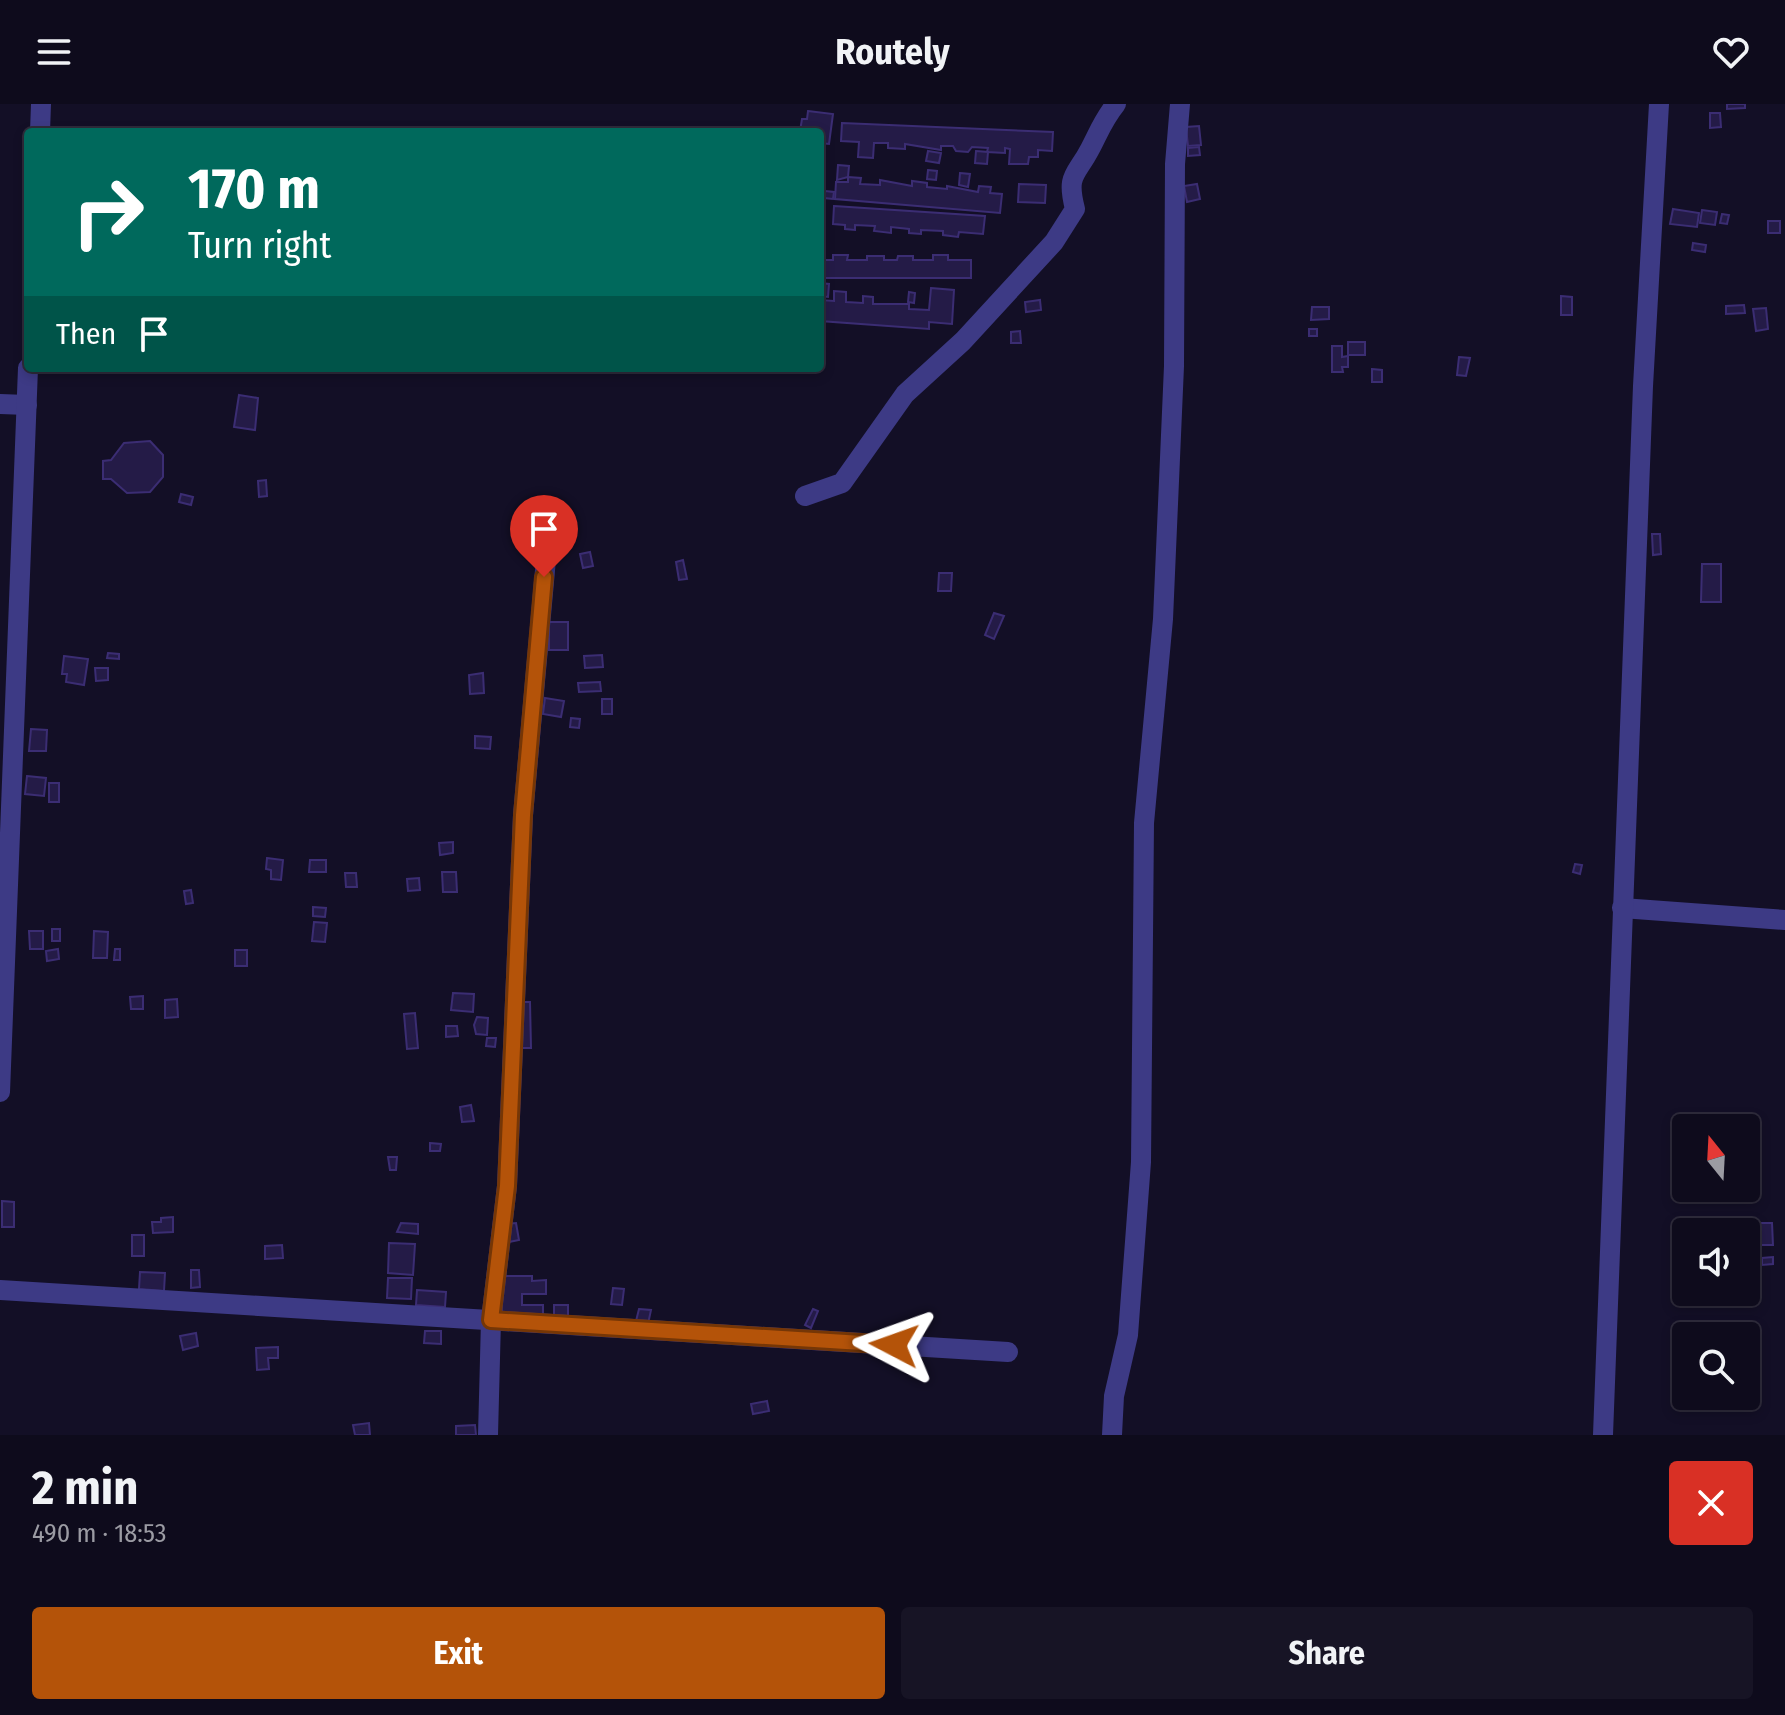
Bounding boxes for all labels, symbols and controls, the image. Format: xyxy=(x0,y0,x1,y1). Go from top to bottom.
icon: menu xyxy=(32,30,76,74)
text: Routely xyxy=(835,30,950,74)
icon: heart xyxy=(1709,30,1753,74)
text: 170 m xyxy=(188,156,320,223)
icon: right xyxy=(56,160,160,264)
text: Turn right xyxy=(188,224,331,268)
icon: arrive xyxy=(132,312,176,356)
text: Then xyxy=(56,316,116,352)
pin xyxy=(510,495,578,577)
icon: arrive xyxy=(522,507,566,551)
north arrow xyxy=(1672,1114,1760,1202)
map controls xyxy=(1672,1114,1760,1410)
button: sound xyxy=(1672,1218,1760,1306)
position arrow xyxy=(852,1303,936,1387)
button: search xyxy=(1672,1322,1760,1410)
text: 2 min xyxy=(32,1459,138,1517)
button: close xyxy=(1669,1461,1753,1545)
text: 490 m · 18:53 xyxy=(32,1518,166,1549)
button: Exit xyxy=(32,1607,885,1699)
button: Share xyxy=(901,1607,1753,1699)

